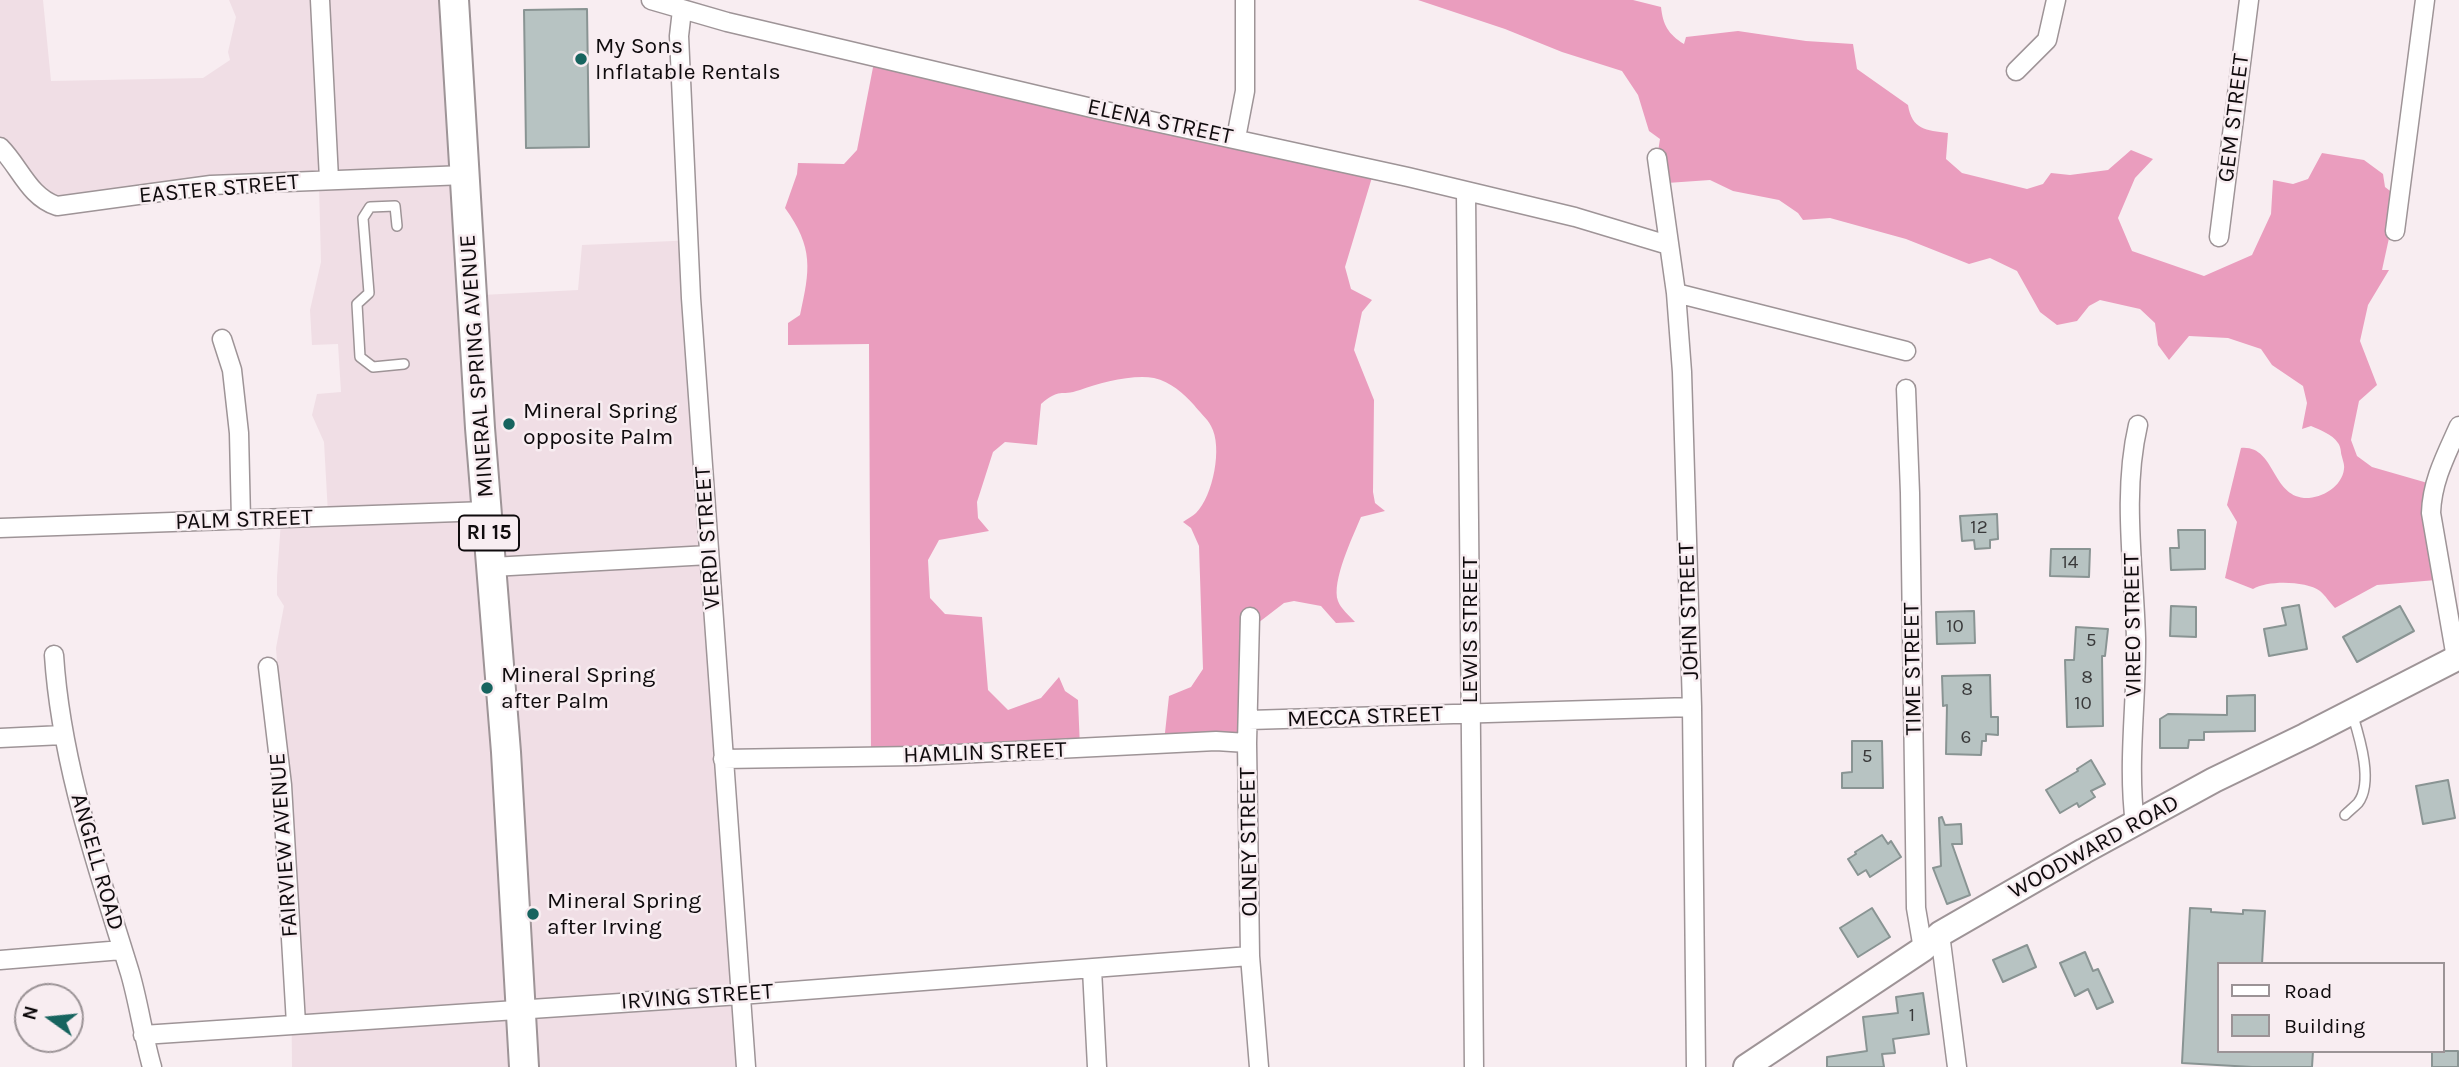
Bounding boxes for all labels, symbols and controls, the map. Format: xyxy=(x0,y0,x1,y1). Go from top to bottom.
place label: My Sons Inflatable Rentals xyxy=(595,32,781,86)
marker: My Sons Inflatable Rentals xyxy=(573,51,589,67)
street label: GEM STREET xyxy=(2212,52,2256,184)
street label: ELENA STREET xyxy=(1085,93,1235,151)
street label: EASTER STREET xyxy=(138,168,300,210)
street label: MINERAL SPRING AVENUE xyxy=(454,234,500,498)
place label: Mineral Spring opposite Palm xyxy=(523,397,677,451)
marker: Mineral Spring opposite Palm xyxy=(501,416,517,432)
street label: VERDI STREET xyxy=(689,465,727,611)
street label: PALM STREET xyxy=(175,504,313,536)
road number: RI 15 xyxy=(459,516,519,550)
house number: 12 xyxy=(1970,517,1988,539)
street label: JOHN STREET xyxy=(1673,542,1705,680)
house number: 14 xyxy=(2062,552,2078,574)
street label: VIREO STREET xyxy=(2118,553,2148,697)
street label: LEWIS STREET xyxy=(1456,557,1484,703)
street label: TIME STREET xyxy=(1898,602,1928,736)
house number: 10 xyxy=(1946,616,1964,638)
house number: 5 xyxy=(2086,630,2096,652)
place label: Mineral Spring after Palm xyxy=(501,661,655,715)
house number: 8 xyxy=(2081,667,2093,689)
house number: 8 xyxy=(1961,679,1973,701)
marker: Mineral Spring after Palm xyxy=(479,680,495,696)
house number: 10 xyxy=(2074,693,2092,715)
street label: MECCA STREET xyxy=(1286,700,1444,734)
house number: 6 xyxy=(1961,727,1971,749)
street label: HAMLIN STREET xyxy=(903,736,1067,770)
house number: 5 xyxy=(1862,746,1872,768)
street label: FAIRVIEW AVENUE xyxy=(264,752,304,938)
street label: OLNEY STREET xyxy=(1234,767,1264,917)
street label: WOODWARD ROAD xyxy=(2004,789,2184,905)
street label: ANGELL ROAD xyxy=(64,790,130,934)
place label: Mineral Spring after Irving xyxy=(547,887,701,941)
marker: Mineral Spring after Irving xyxy=(525,906,541,922)
legend xyxy=(2218,962,2445,1053)
street label: IRVING STREET xyxy=(620,978,774,1016)
text: Road xyxy=(2284,979,2332,1003)
north arrow xyxy=(14,983,84,1053)
text: N xyxy=(18,1004,43,1023)
house number: 1 xyxy=(1909,1005,1915,1027)
text: Building xyxy=(2284,1014,2365,1038)

